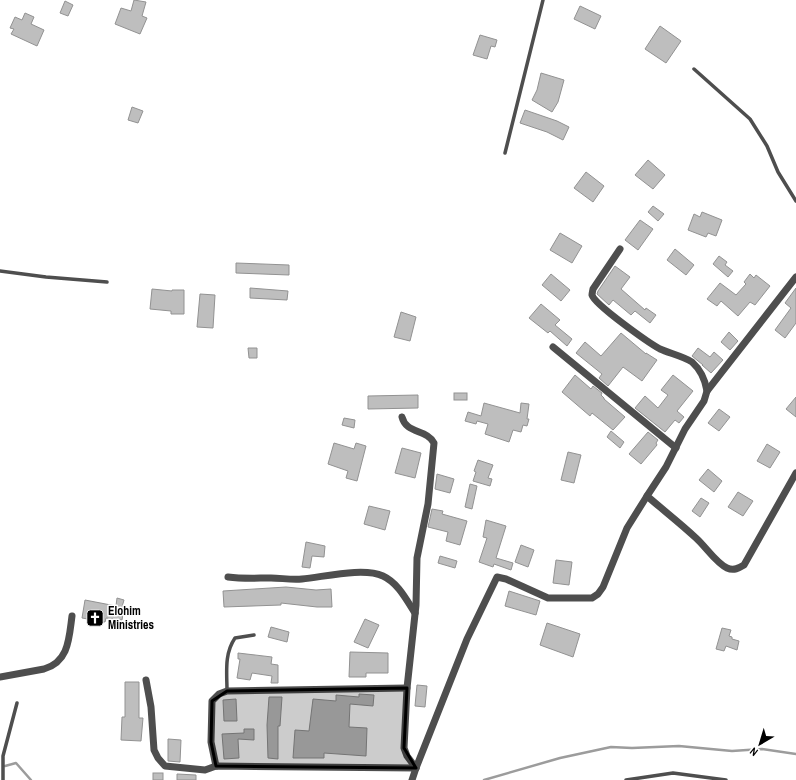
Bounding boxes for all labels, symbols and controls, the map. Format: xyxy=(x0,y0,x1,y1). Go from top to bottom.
place label: Elohim Ministries xyxy=(108,603,154,633)
church icon: Elohim Ministries xyxy=(85,608,105,628)
north arrow xyxy=(740,724,780,764)
text: N xyxy=(747,744,761,759)

